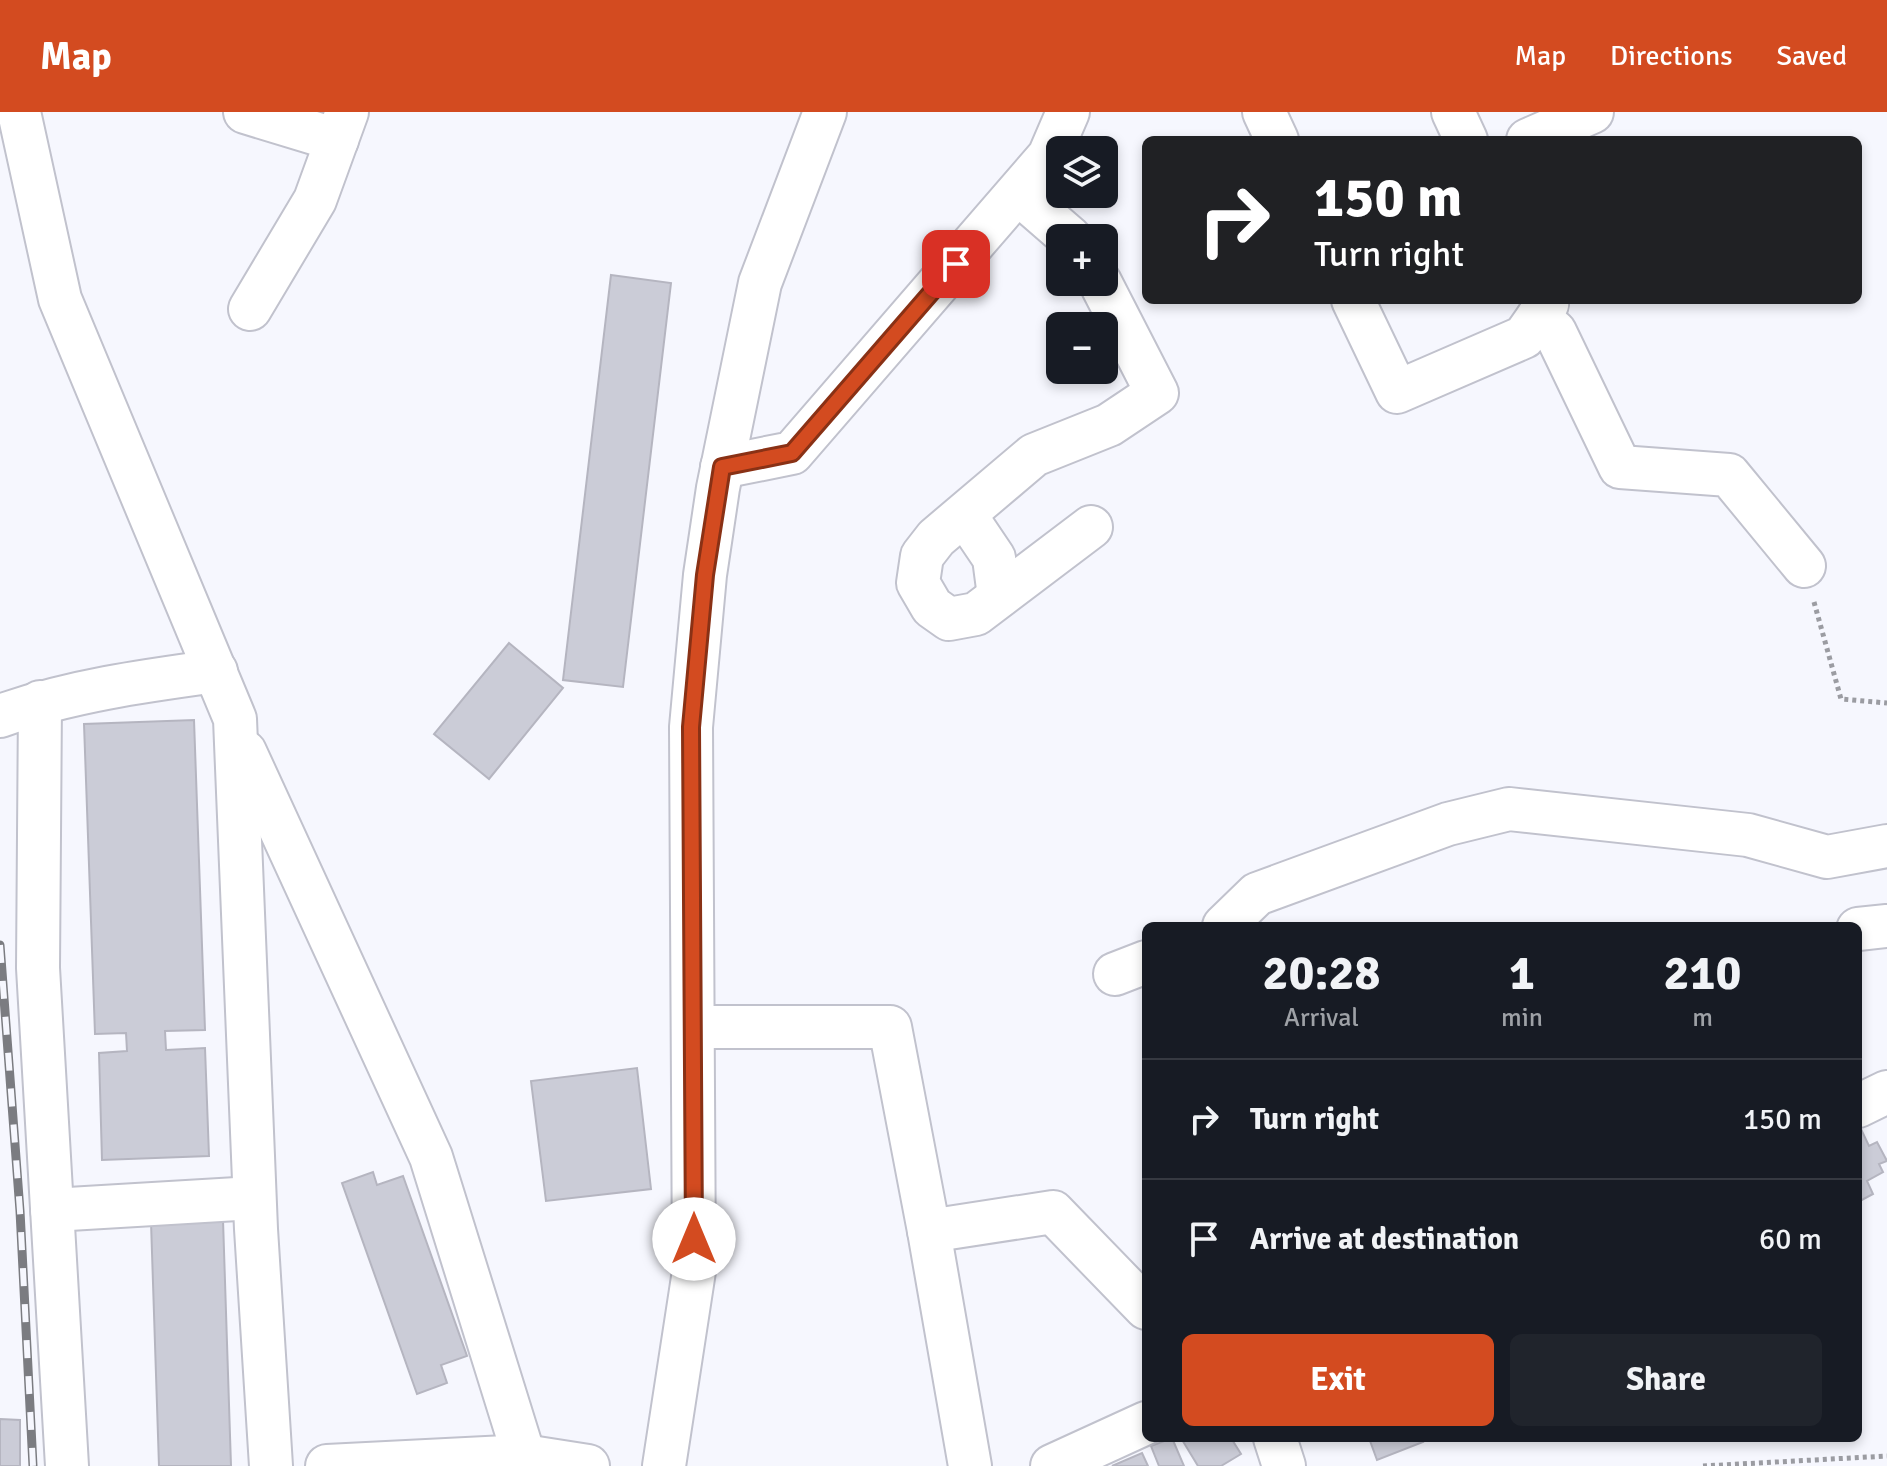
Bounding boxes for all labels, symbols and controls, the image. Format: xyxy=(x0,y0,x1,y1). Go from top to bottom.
text: Map xyxy=(40,33,112,80)
text: Map xyxy=(1514,39,1566,73)
text: Directions xyxy=(1610,39,1732,73)
text: Saved xyxy=(1776,39,1847,73)
map controls xyxy=(1046,136,1118,384)
button: layers xyxy=(1046,136,1118,208)
text: 150 m xyxy=(1314,163,1462,232)
icon: right xyxy=(1182,168,1286,272)
button: + xyxy=(1046,224,1118,296)
pin xyxy=(922,230,990,298)
text: Turn right xyxy=(1314,232,1464,277)
icon: arrive xyxy=(934,242,978,286)
button: − xyxy=(1046,312,1118,384)
text: 20:28 xyxy=(1263,944,1380,1003)
text: 1 xyxy=(1509,944,1535,1003)
text: 210 xyxy=(1664,944,1741,1003)
text: Arrival xyxy=(1284,1002,1359,1034)
text: min xyxy=(1501,1002,1543,1034)
text: m xyxy=(1692,1002,1713,1034)
icon: right xyxy=(1182,1097,1226,1141)
text: Turn right xyxy=(1250,1101,1379,1138)
text: 150 m xyxy=(1743,1101,1822,1138)
position arrow xyxy=(652,1197,736,1281)
icon: arrive xyxy=(1182,1217,1226,1261)
text: Arrive at destination xyxy=(1250,1221,1519,1258)
text: 60 m xyxy=(1759,1221,1822,1258)
button: Exit xyxy=(1182,1334,1494,1426)
button: Share xyxy=(1510,1334,1822,1426)

